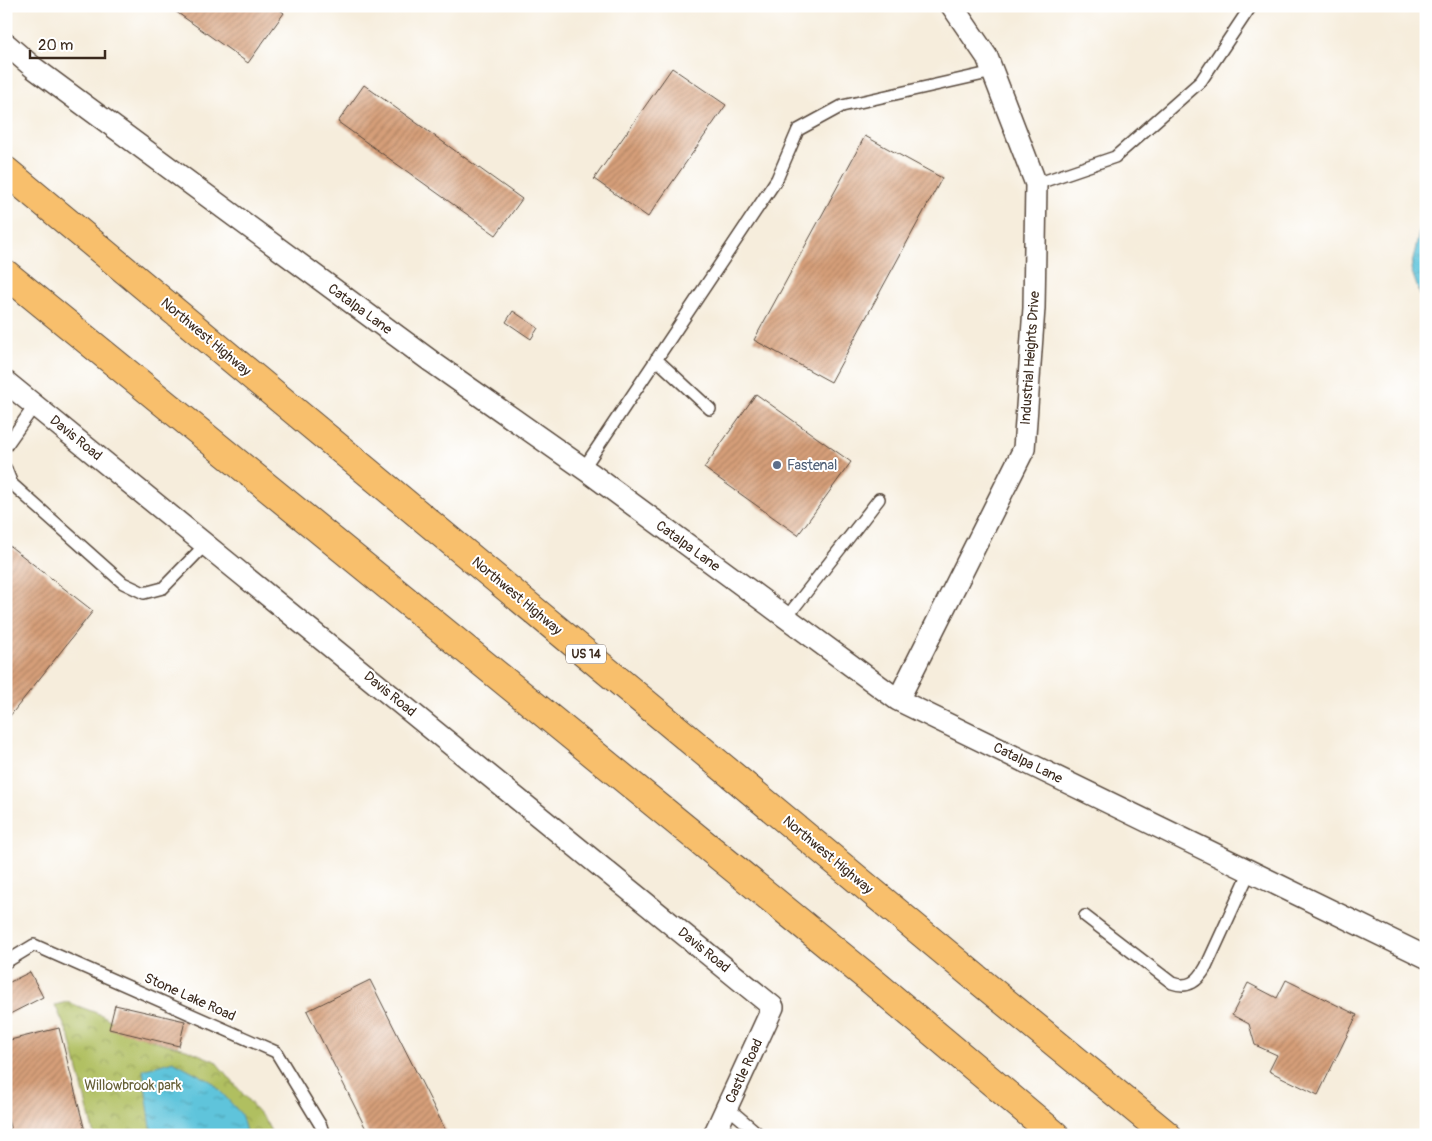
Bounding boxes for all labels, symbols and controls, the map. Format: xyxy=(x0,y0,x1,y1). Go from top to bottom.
scale bar xyxy=(30,28,105,60)
text: 20 m xyxy=(38,36,73,55)
street label: Catalpa Lane xyxy=(325,280,395,338)
street label: Industrial Heights Drive xyxy=(1017,290,1043,426)
street label: Northwest Highway xyxy=(157,294,255,380)
street label: Davis Road xyxy=(46,412,106,464)
place label: Fastenal xyxy=(787,457,837,474)
marker: Fastenal xyxy=(771,459,783,471)
street label: Catalpa Lane xyxy=(653,517,723,575)
street label: Northwest Highway xyxy=(468,553,566,639)
road number: US 14 xyxy=(566,644,606,664)
street label: Davis Road xyxy=(360,668,420,720)
street label: Catalpa Lane xyxy=(990,739,1066,787)
street label: Northwest Highway xyxy=(779,812,877,898)
street label: Davis Road xyxy=(674,924,734,976)
street label: Stone Lake Road xyxy=(142,969,238,1025)
street label: Castle Road xyxy=(722,1036,766,1106)
park label: Willowbrook park xyxy=(84,1077,182,1094)

